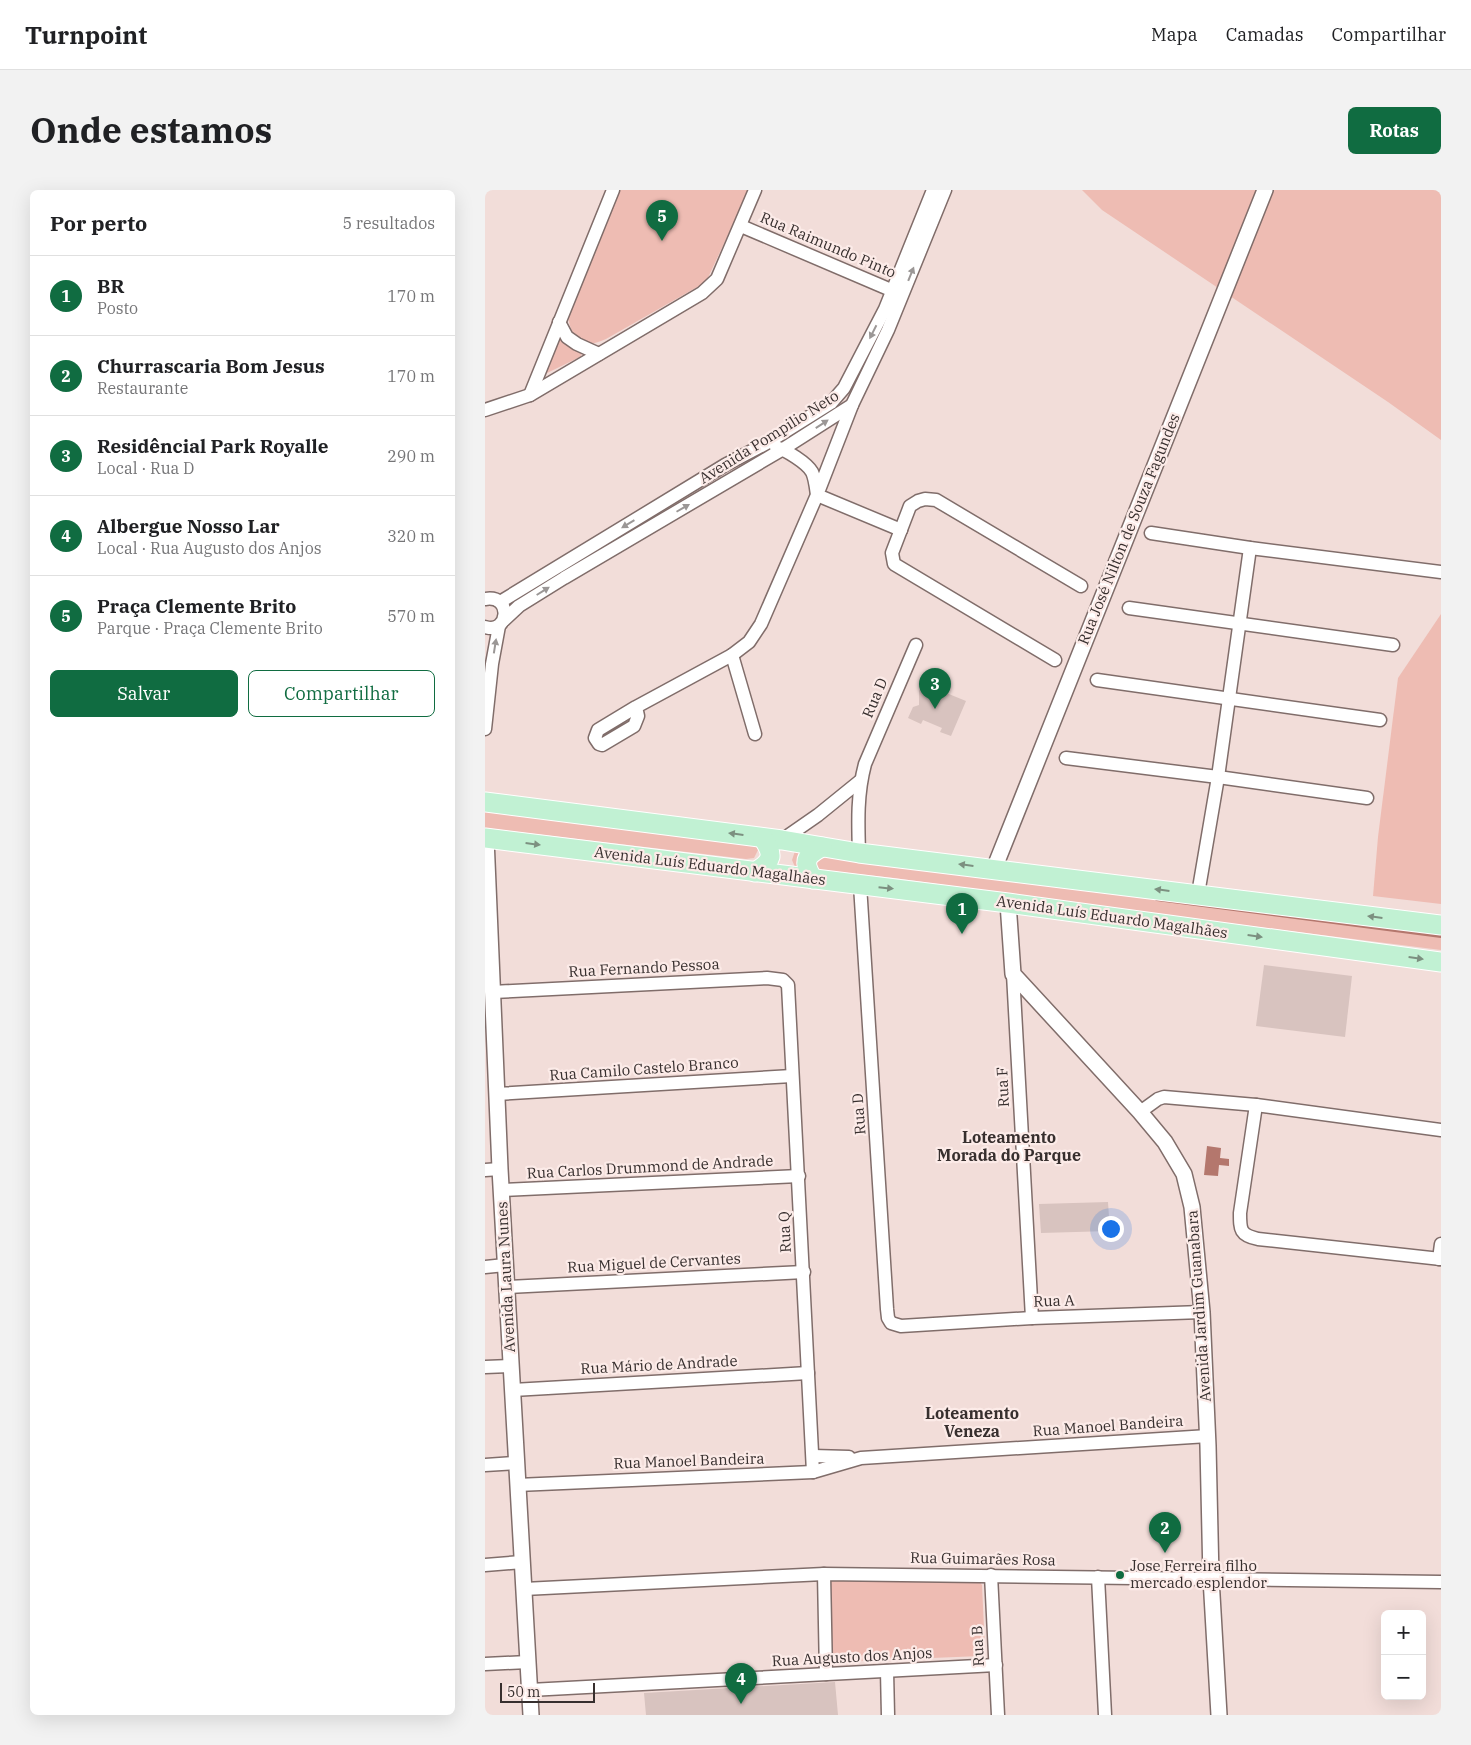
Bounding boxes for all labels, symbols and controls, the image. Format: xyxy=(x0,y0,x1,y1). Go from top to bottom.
text: Turnpoint xyxy=(25,19,147,51)
text: Mapa xyxy=(1151,23,1198,46)
text: Camadas xyxy=(1226,23,1304,46)
text: Compartilhar xyxy=(1332,23,1446,46)
text: Onde estamos xyxy=(30,107,272,153)
button: Rotas xyxy=(1348,107,1441,154)
pin: 5 xyxy=(646,200,678,241)
street label: Rua Raimundo Pinto xyxy=(757,207,899,282)
text: Por perto xyxy=(50,209,147,237)
text: 5 resultados xyxy=(343,213,435,233)
one-way arrow xyxy=(908,266,915,281)
text: BR xyxy=(97,274,124,298)
text: 1 xyxy=(61,286,71,306)
text: 170 m xyxy=(387,286,435,306)
text: Posto xyxy=(97,298,138,318)
one-way arrow xyxy=(869,324,877,339)
text: Churrascaria Bom Jesus xyxy=(97,354,325,378)
text: 2 xyxy=(61,366,71,386)
text: 170 m xyxy=(387,366,435,386)
text: Restaurante xyxy=(97,378,188,398)
street label: Avenida Pompilio Neto xyxy=(695,386,842,487)
street label: Rua José Nilton de Souza Fagundes xyxy=(1073,410,1184,647)
one-way arrow xyxy=(816,420,829,429)
text: Residêncial Park Royalle xyxy=(97,434,328,458)
text: 3 xyxy=(61,446,71,466)
text: 290 m xyxy=(387,446,435,466)
text: Local · Rua D xyxy=(97,458,194,478)
one-way arrow xyxy=(676,504,690,513)
text: Albergue Nosso Lar xyxy=(97,514,280,538)
one-way arrow xyxy=(622,519,635,528)
text: 4 xyxy=(61,526,71,546)
text: 320 m xyxy=(387,526,435,546)
text: Local · Rua Augusto dos Anjos xyxy=(97,538,321,558)
one-way arrow xyxy=(537,587,550,596)
text: Praça Clemente Brito xyxy=(97,594,296,618)
text: 5 xyxy=(61,606,71,626)
text: 570 m xyxy=(387,606,435,626)
text: Parque · Praça Clemente Brito xyxy=(97,618,323,638)
one-way arrow xyxy=(492,638,500,654)
pin: 3 xyxy=(919,668,951,709)
button: Salvar xyxy=(50,670,238,717)
button: Compartilhar xyxy=(248,670,435,717)
street label: Rua D xyxy=(858,675,891,721)
one-way arrow xyxy=(727,830,743,838)
one-way arrow xyxy=(526,840,542,848)
street label: Avenida Luís Eduardo Magalhães xyxy=(593,842,827,889)
one-way arrow xyxy=(958,861,974,869)
one-way arrow xyxy=(878,884,894,892)
one-way arrow xyxy=(1154,886,1170,894)
street label: Avenida Luís Eduardo Magalhães xyxy=(995,891,1229,942)
pin: 1 xyxy=(946,893,978,934)
one-way arrow xyxy=(1367,912,1383,920)
one-way arrow xyxy=(1247,932,1263,940)
street label: Rua Fernando Pessoa xyxy=(568,954,720,981)
one-way arrow xyxy=(1408,954,1424,962)
street label: Rua Camilo Castelo Branco xyxy=(549,1052,739,1085)
street label: Rua F xyxy=(992,1066,1013,1108)
street label: Rua D xyxy=(848,1093,869,1135)
district label: Loteamento Morada do Parque xyxy=(937,1127,1081,1165)
street label: Rua Carlos Drummond de Andrade xyxy=(526,1151,774,1182)
street label: Avenida Laura Nunes xyxy=(492,1201,519,1353)
street label: Avenida Jardim Guanabara xyxy=(1182,1209,1215,1403)
street label: Rua Q xyxy=(774,1211,795,1253)
your location xyxy=(1098,1216,1124,1242)
street label: Rua Miguel de Cervantes xyxy=(567,1248,741,1277)
street label: Rua A xyxy=(1033,1290,1076,1311)
street label: Rua Mário de Andrade xyxy=(580,1351,738,1378)
district label: Loteamento Veneza xyxy=(925,1403,1019,1441)
street label: Rua Manoel Bandeira xyxy=(1032,1411,1184,1440)
street label: Rua Manoel Bandeira xyxy=(613,1448,765,1473)
pin: 2 xyxy=(1149,1512,1181,1553)
street label: Rua Guimarães Rosa xyxy=(910,1548,1056,1569)
place label: Jose Ferreira filho mercado esplendor xyxy=(1130,1556,1267,1592)
marker: Jose Ferreira filho mercado esplendor xyxy=(1114,1569,1126,1581)
map controls xyxy=(1381,1610,1426,1700)
button: + xyxy=(1381,1610,1426,1655)
street label: Rua B xyxy=(967,1625,988,1667)
street label: Rua Augusto dos Anjos xyxy=(771,1643,933,1670)
button: − xyxy=(1381,1655,1426,1700)
pin: 4 xyxy=(725,1663,757,1704)
scale bar xyxy=(500,1680,595,1703)
text: 50 m xyxy=(507,1683,540,1701)

